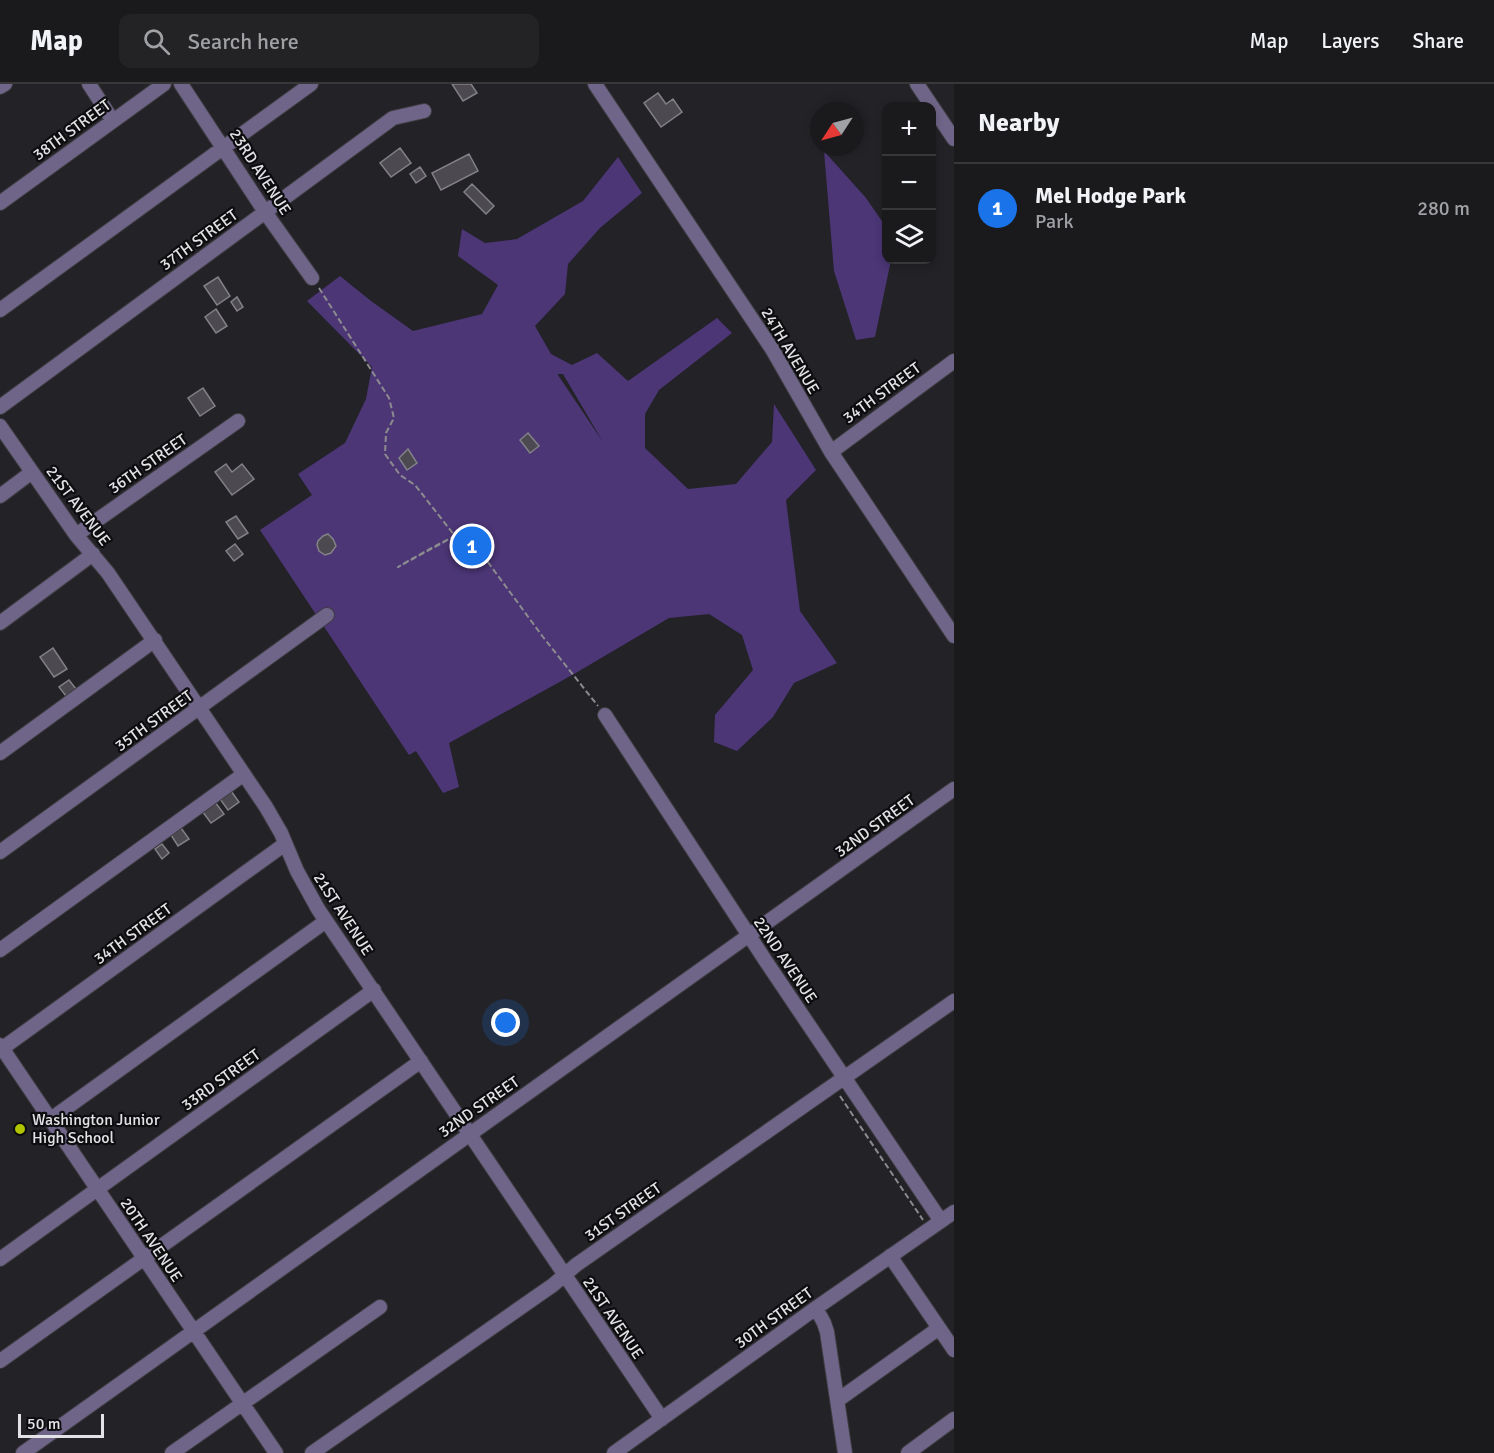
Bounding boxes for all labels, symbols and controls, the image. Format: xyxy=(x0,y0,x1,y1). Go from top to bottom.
search box xyxy=(119,14,539,68)
text: Map xyxy=(30,24,83,58)
icon: search xyxy=(140,25,173,58)
text: Search here xyxy=(188,28,299,55)
text: Map xyxy=(1250,28,1288,54)
text: Layers xyxy=(1321,28,1379,54)
text: Share xyxy=(1412,28,1464,54)
street label: 38TH STREET xyxy=(29,95,115,165)
north arrow xyxy=(810,102,864,156)
map controls xyxy=(882,102,936,264)
button: + xyxy=(882,102,936,156)
text: Nearby xyxy=(978,107,1059,139)
street label: 23RD AVENUE xyxy=(225,125,295,219)
button: − xyxy=(882,156,936,210)
text: Mel Hodge Park xyxy=(1035,182,1186,209)
text: 1 xyxy=(992,196,1003,221)
text: 280 m xyxy=(1417,196,1470,221)
street label: 37TH STREET xyxy=(156,205,242,275)
text: Park xyxy=(1035,209,1073,234)
button: layers xyxy=(882,210,936,264)
street label: 24TH AVENUE xyxy=(756,304,824,398)
street label: 34TH STREET xyxy=(839,358,925,428)
street label: 36TH STREET xyxy=(105,430,191,498)
street label: 21ST AVENUE xyxy=(41,462,115,550)
pin: 1 xyxy=(452,524,492,568)
street label: 35TH STREET xyxy=(111,686,197,756)
street label: 32ND STREET xyxy=(831,790,919,862)
street label: 21ST AVENUE xyxy=(309,869,377,959)
street label: 34TH STREET xyxy=(90,899,176,969)
street label: 22ND AVENUE xyxy=(749,913,821,1007)
your location xyxy=(491,1008,520,1037)
street label: 33RD STREET xyxy=(178,1045,264,1115)
street label: 32ND STREET xyxy=(435,1072,523,1142)
place label: Washington Junior High School xyxy=(32,1110,160,1148)
marker: Washington Junior High School xyxy=(13,1122,27,1136)
street label: 31ST STREET xyxy=(581,1178,665,1246)
street label: 20TH AVENUE xyxy=(115,1194,187,1286)
street label: 21ST AVENUE xyxy=(578,1273,648,1363)
street label: 30TH STREET xyxy=(731,1283,817,1353)
scale bar xyxy=(18,1411,104,1438)
text: 50 m xyxy=(27,1414,61,1434)

